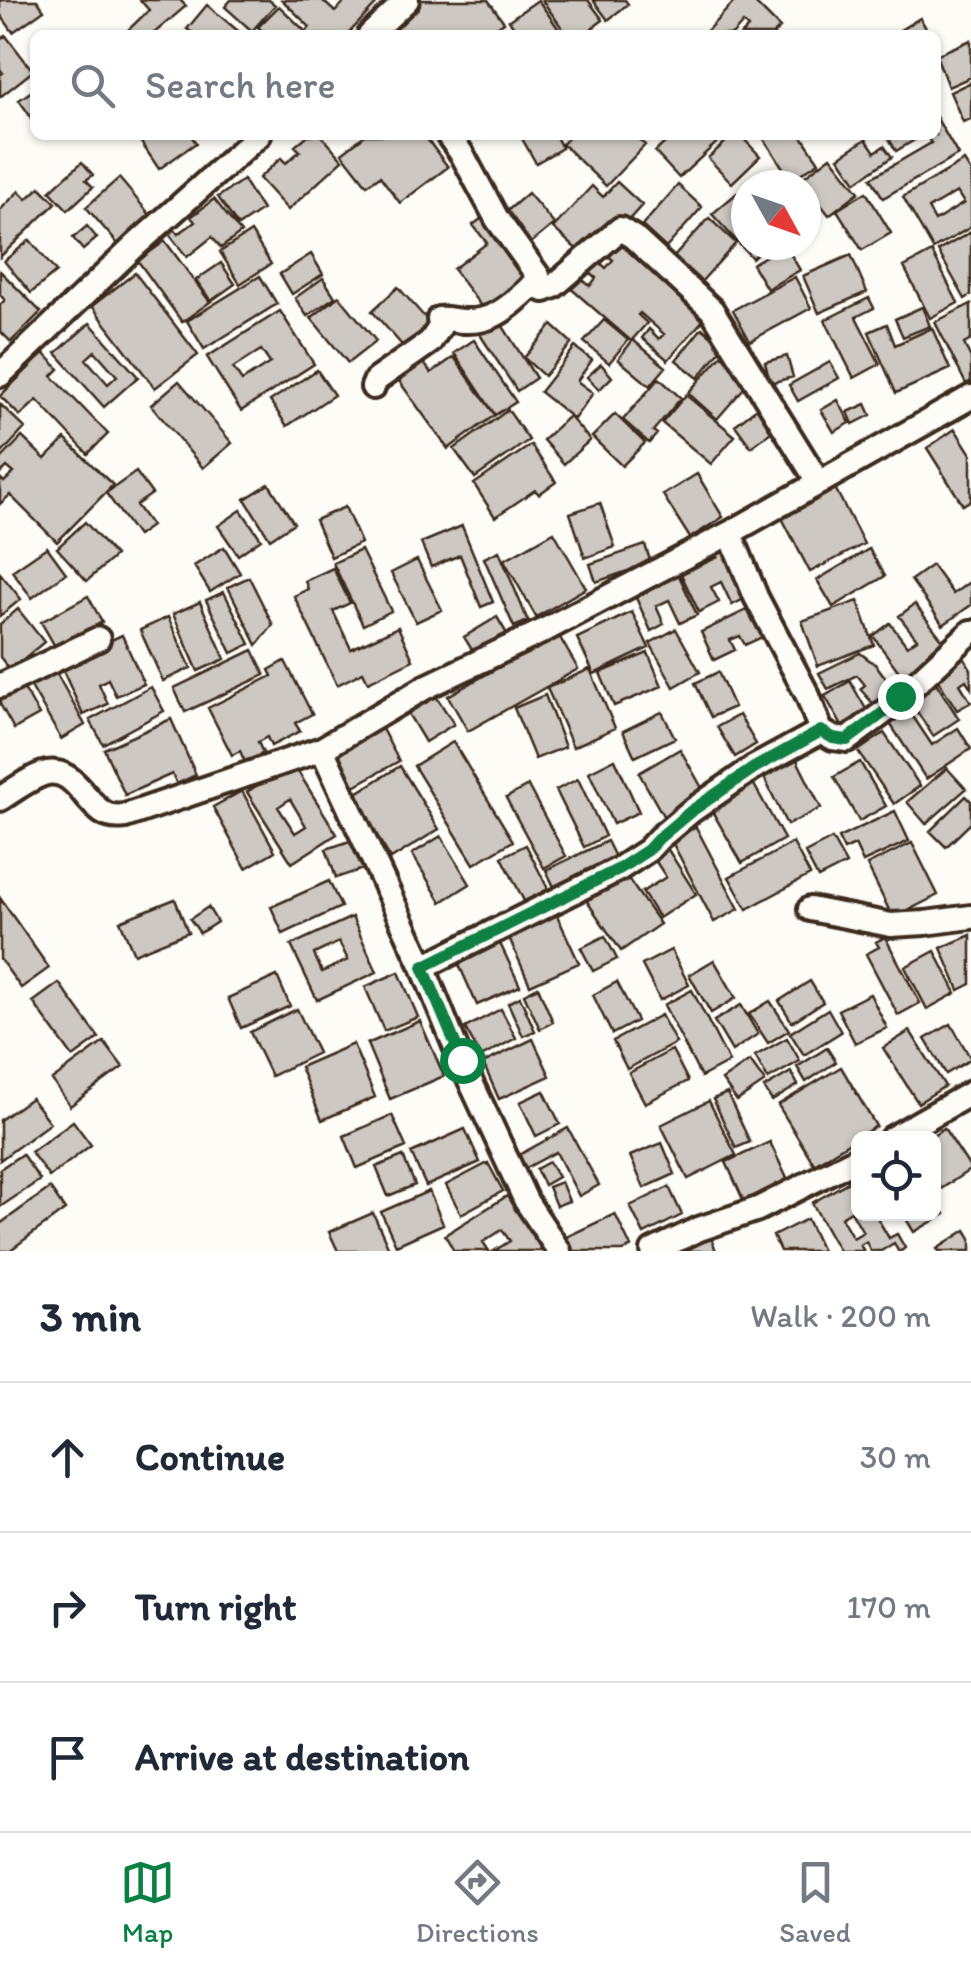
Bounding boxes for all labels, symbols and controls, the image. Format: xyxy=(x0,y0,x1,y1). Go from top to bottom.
search box xyxy=(30,30,941,140)
icon: search xyxy=(65,58,120,113)
text: Search here xyxy=(145,62,336,108)
north arrow xyxy=(731,170,821,260)
route end xyxy=(878,674,924,720)
route start xyxy=(440,1038,486,1084)
map controls xyxy=(851,1131,941,1221)
button: locate xyxy=(851,1131,941,1221)
text: 3 min xyxy=(40,1291,141,1342)
text: Walk · 200 m xyxy=(750,1297,931,1335)
icon: ahead xyxy=(40,1430,95,1485)
text: Continue xyxy=(135,1434,285,1480)
text: 30 m xyxy=(860,1438,931,1476)
icon: right xyxy=(40,1580,95,1635)
text: Turn right xyxy=(135,1584,297,1630)
text: 170 m xyxy=(846,1588,931,1626)
icon: arrive xyxy=(40,1730,95,1785)
text: Arrive at destination xyxy=(135,1734,470,1780)
tab: Map xyxy=(120,1855,175,1949)
tab: Directions xyxy=(416,1855,539,1949)
tab: Saved xyxy=(779,1855,851,1949)

